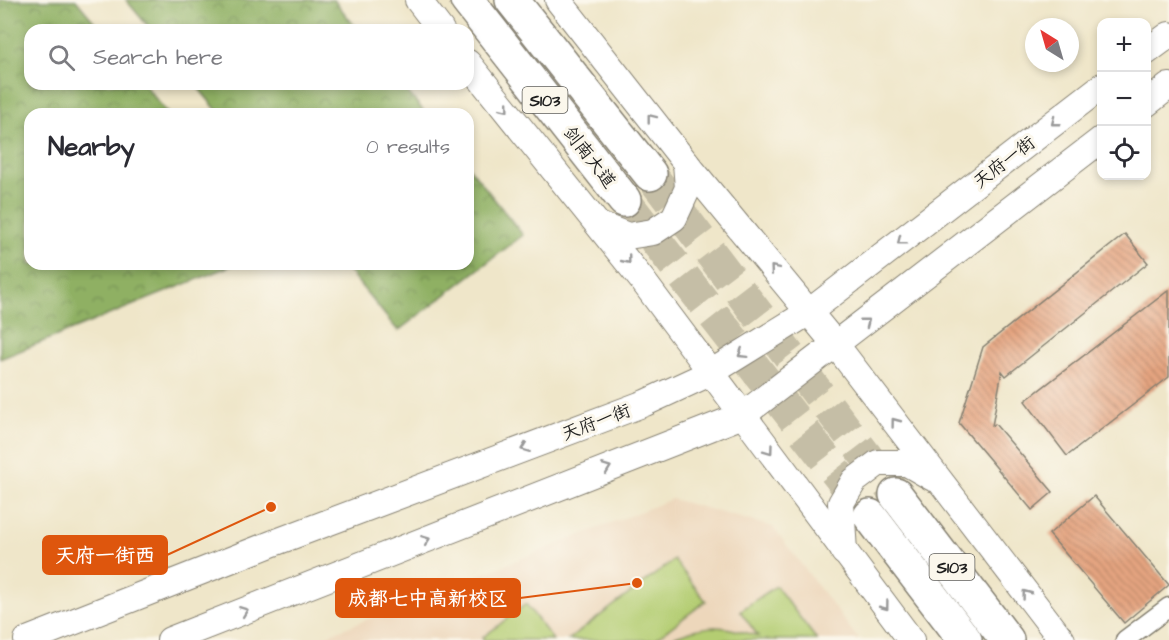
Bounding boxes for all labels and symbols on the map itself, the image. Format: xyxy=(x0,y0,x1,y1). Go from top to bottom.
north arrow xyxy=(1025,18,1079,72)
road number: S103 xyxy=(522,87,568,113)
one-way arrow xyxy=(497,102,508,113)
one-way arrow xyxy=(647,114,658,125)
one-way arrow xyxy=(1051,115,1062,126)
street label: 剑南大道 xyxy=(558,121,622,193)
street label: 天府一街 xyxy=(968,130,1040,194)
one-way arrow xyxy=(896,234,907,245)
one-way arrow xyxy=(620,253,631,264)
one-way arrow xyxy=(770,265,781,276)
one-way arrow xyxy=(859,318,870,329)
one-way arrow xyxy=(738,346,748,358)
street label: 天府一街 xyxy=(558,398,634,447)
one-way arrow xyxy=(891,418,902,429)
one-way arrow xyxy=(520,441,531,454)
one-way arrow xyxy=(762,444,773,455)
one-way arrow xyxy=(602,463,612,476)
one-way arrow xyxy=(420,535,431,547)
callout: 天府一街西 xyxy=(43,536,167,574)
text: 天府一街西 xyxy=(55,542,155,570)
road number: S103 xyxy=(930,554,974,580)
callout: 成都七中高新校区 xyxy=(336,579,520,617)
text: 成都七中高新校区 xyxy=(348,585,508,613)
one-way arrow xyxy=(1023,589,1034,600)
one-way arrow xyxy=(878,600,889,611)
one-way arrow xyxy=(238,606,249,618)

